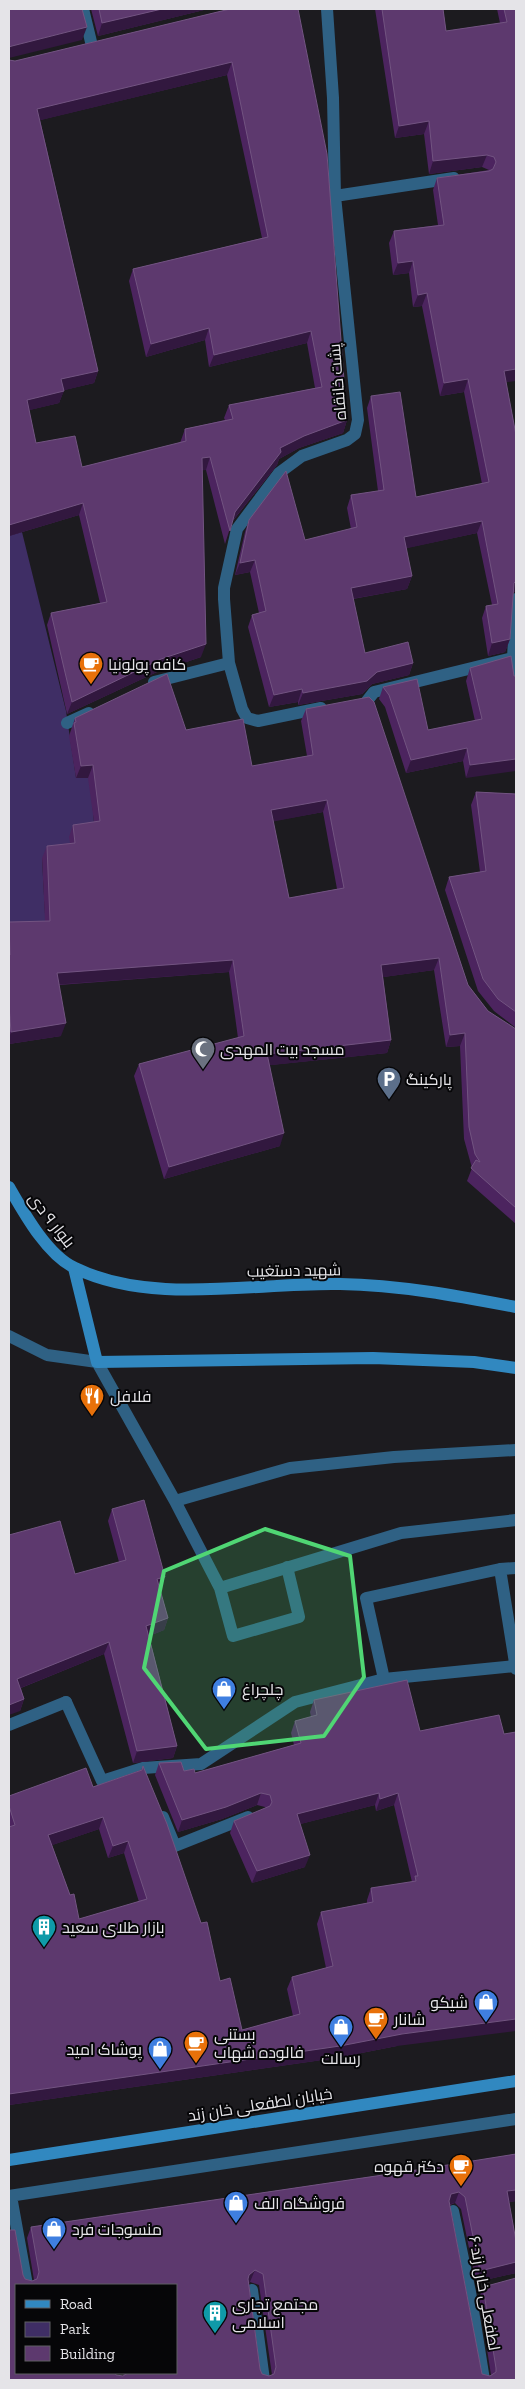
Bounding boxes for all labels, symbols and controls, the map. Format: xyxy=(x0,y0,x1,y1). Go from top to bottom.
street label: پشت خانقاه xyxy=(325,342,352,421)
cafe icon: کافه پولونیا xyxy=(78,651,104,685)
place label: کافه پولونیا xyxy=(108,655,186,676)
mosque icon: مسجد بیت المهدی xyxy=(190,1036,216,1070)
place label: مسجد بیت المهدی xyxy=(220,1040,345,1060)
parking icon: پارکینگ xyxy=(376,1066,402,1100)
place label: پارکینگ xyxy=(406,1070,452,1091)
street label: بلوار ۹ دی xyxy=(23,1189,79,1252)
street label: شهید دستغیب xyxy=(247,1260,341,1282)
restaurant icon: فلافل xyxy=(79,1383,105,1417)
place label: فلافل xyxy=(110,1387,151,1407)
shop icon: چلچراغ xyxy=(211,1676,237,1710)
place label: چلچراغ xyxy=(242,1680,283,1701)
building icon: بازار طلای سعید xyxy=(31,1914,57,1948)
place label: بازار طلای سعید xyxy=(62,1918,165,1938)
shop icon: شیکو xyxy=(473,1989,499,2023)
place label: شیکو xyxy=(430,1993,468,2012)
cafe icon: شانار xyxy=(363,2006,389,2040)
place label: شانار xyxy=(393,2010,425,2029)
shop icon: رسالت xyxy=(328,2014,354,2048)
place label: بستنی فالوده شهاب xyxy=(214,2025,304,2063)
cafe icon: بستنی فالوده شهاب xyxy=(183,2030,209,2064)
shop icon: پوشاک امید xyxy=(147,2036,173,2070)
place label: پوشاک امید xyxy=(67,2040,143,2061)
place label: رسالت xyxy=(321,2049,361,2068)
street label: خیابان لطفعلی خان زند xyxy=(186,2084,334,2126)
cafe icon: دکتر قهوه xyxy=(448,2153,474,2187)
place label: دکتر قهوه xyxy=(374,2157,444,2177)
shop icon: فروشگاه الف xyxy=(223,2190,249,2224)
place label: فروشگاه الف xyxy=(254,2194,345,2213)
shop icon: منسوجات فرد xyxy=(41,2216,67,2250)
place label: منسوجات فرد xyxy=(72,2220,162,2239)
street label: لطفعلی خان زند۶۰ xyxy=(464,2234,504,2352)
legend xyxy=(15,2284,178,2374)
text: Road xyxy=(60,2295,93,2313)
place label: مجتمع تجاری اسلامی xyxy=(232,2295,318,2333)
building icon: مجتمع تجاری اسلامی xyxy=(202,2300,228,2334)
text: Park xyxy=(60,2320,90,2338)
text: Building xyxy=(60,2345,115,2363)

